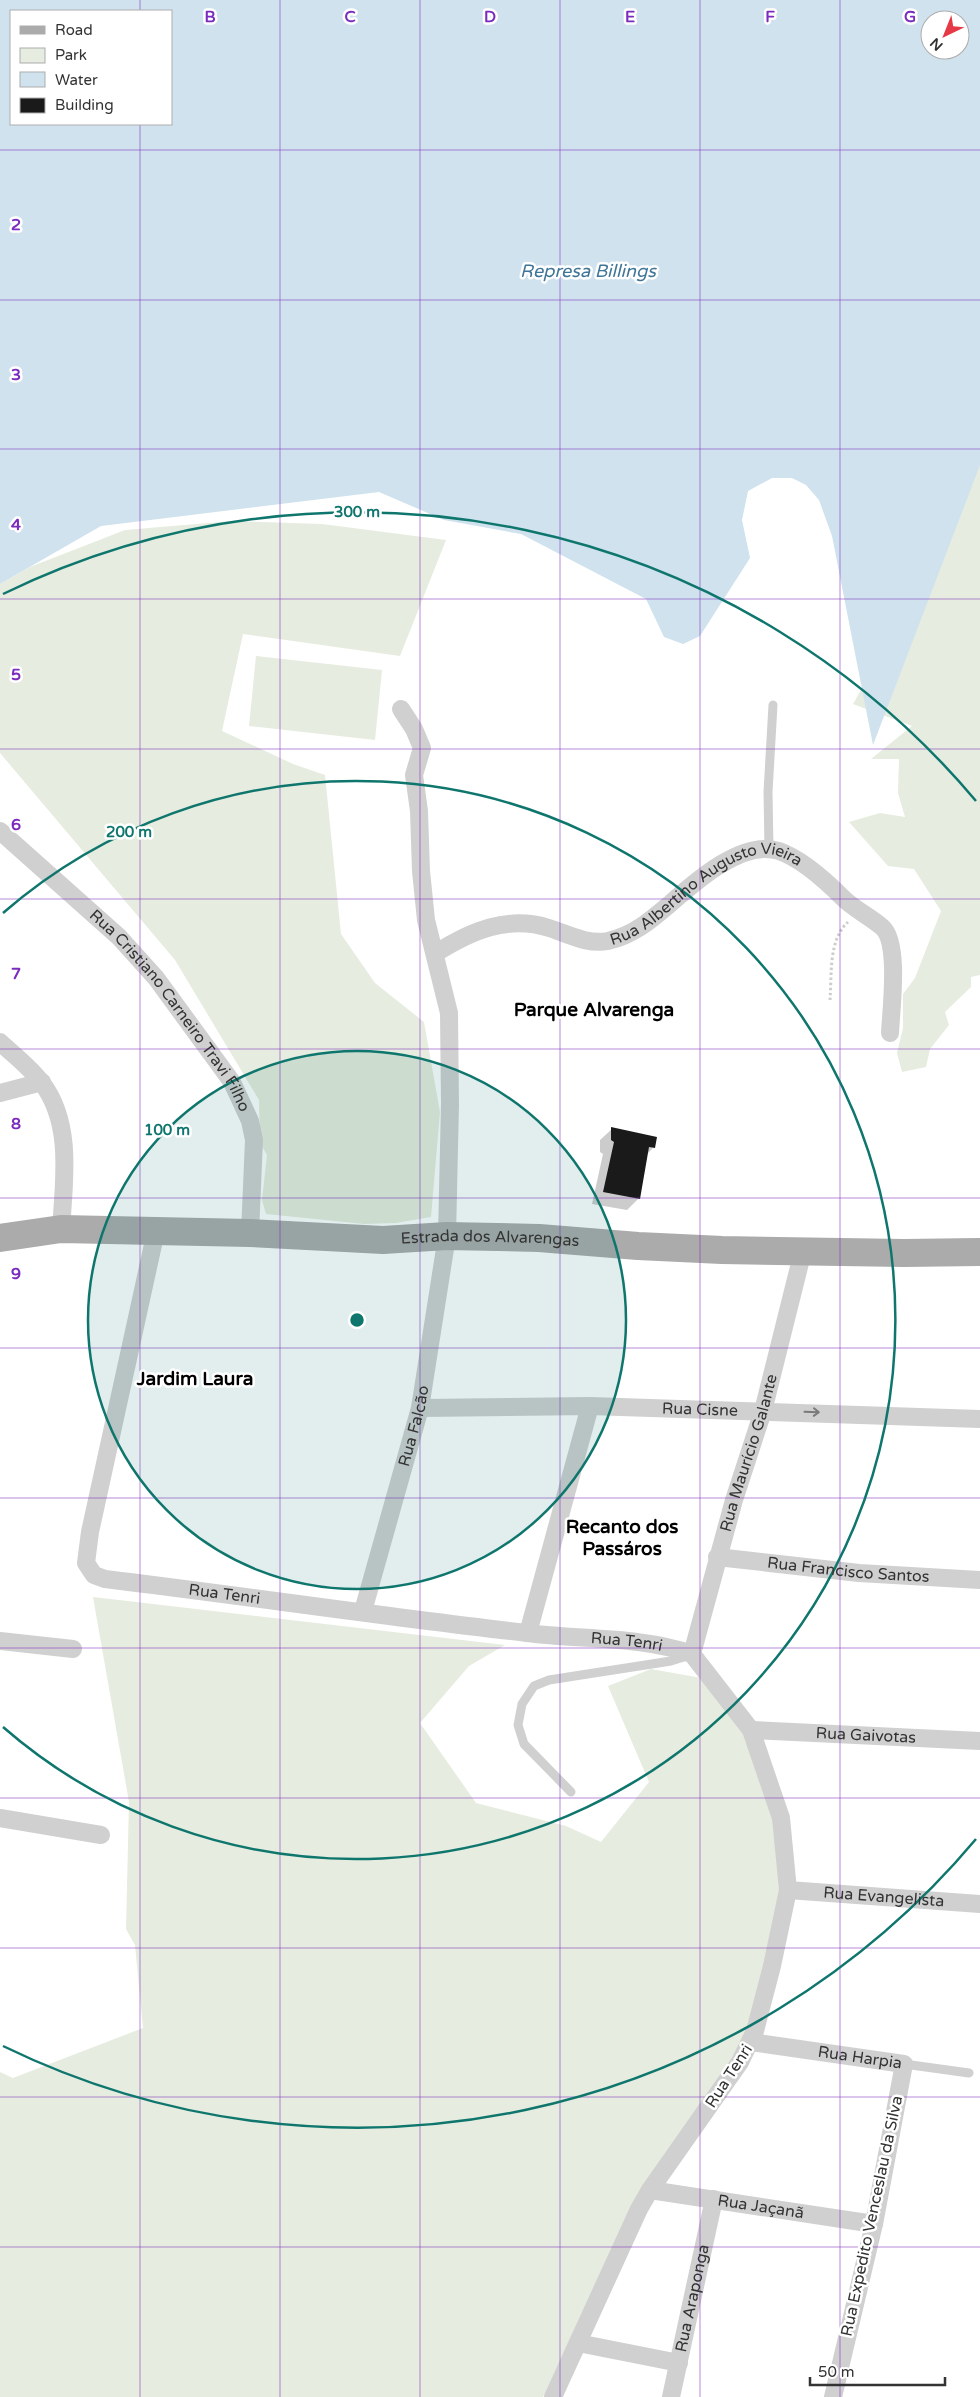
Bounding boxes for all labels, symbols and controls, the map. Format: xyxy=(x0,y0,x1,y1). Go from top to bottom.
text: B xyxy=(204,7,216,27)
text: C xyxy=(344,7,356,27)
text: D xyxy=(484,7,496,27)
text: E xyxy=(625,7,635,27)
text: F xyxy=(765,7,775,27)
text: G xyxy=(904,7,916,27)
legend xyxy=(10,10,172,125)
north arrow xyxy=(920,10,970,60)
text: Road xyxy=(55,21,93,39)
text: N xyxy=(927,34,946,54)
text: Park xyxy=(55,46,87,64)
text: Water xyxy=(55,71,98,89)
text: Building xyxy=(55,96,114,114)
text: 2 xyxy=(11,215,21,235)
water label: Represa Billings xyxy=(520,260,657,282)
text: 3 xyxy=(11,365,21,385)
text: 300 m xyxy=(334,503,380,521)
text: 4 xyxy=(11,515,21,535)
text: 5 xyxy=(11,665,21,685)
text: 6 xyxy=(11,815,21,835)
text: 200 m xyxy=(106,823,152,841)
street label: Rua Albertino Augusto Vieira xyxy=(607,839,806,950)
street label: Rua Cristiano Carneiro Travi Filho xyxy=(85,905,254,1115)
text: 7 xyxy=(11,964,21,984)
district label: Parque Alvarenga xyxy=(514,999,674,1022)
text: 8 xyxy=(11,1114,21,1134)
text: 100 m xyxy=(144,1121,190,1139)
street label: Estrada dos Alvarengas xyxy=(400,1226,580,1251)
text: 9 xyxy=(11,1264,21,1284)
centre of rings xyxy=(348,1311,366,1329)
district label: Jardim Laura xyxy=(136,1368,253,1390)
street label: Rua Maurício Galante xyxy=(716,1372,782,1534)
street label: Rua Falcão xyxy=(394,1384,433,1469)
street label: Rua Cisne xyxy=(662,1398,738,1421)
one-way arrow xyxy=(803,1408,819,1417)
district label: Recanto dos Passáros xyxy=(566,1516,678,1560)
street label: Rua Francisco Santos xyxy=(766,1553,930,1587)
street label: Rua Tenri xyxy=(187,1580,261,1609)
street label: Rua Tenri xyxy=(590,1628,664,1656)
street label: Rua Gaivotas xyxy=(815,1723,916,1748)
street label: Rua Evangelista xyxy=(823,1883,945,1911)
street label: Rua Tenri xyxy=(701,2040,757,2112)
street label: Rua Harpia xyxy=(817,2042,903,2074)
street label: Rua Expedito Venceslau da Silva xyxy=(837,2094,907,2338)
street label: Rua Jaçanã xyxy=(716,2190,805,2223)
street label: Rua Araponga xyxy=(671,2242,714,2354)
scale bar xyxy=(810,2354,945,2386)
text: 50 m xyxy=(818,2363,855,2381)

